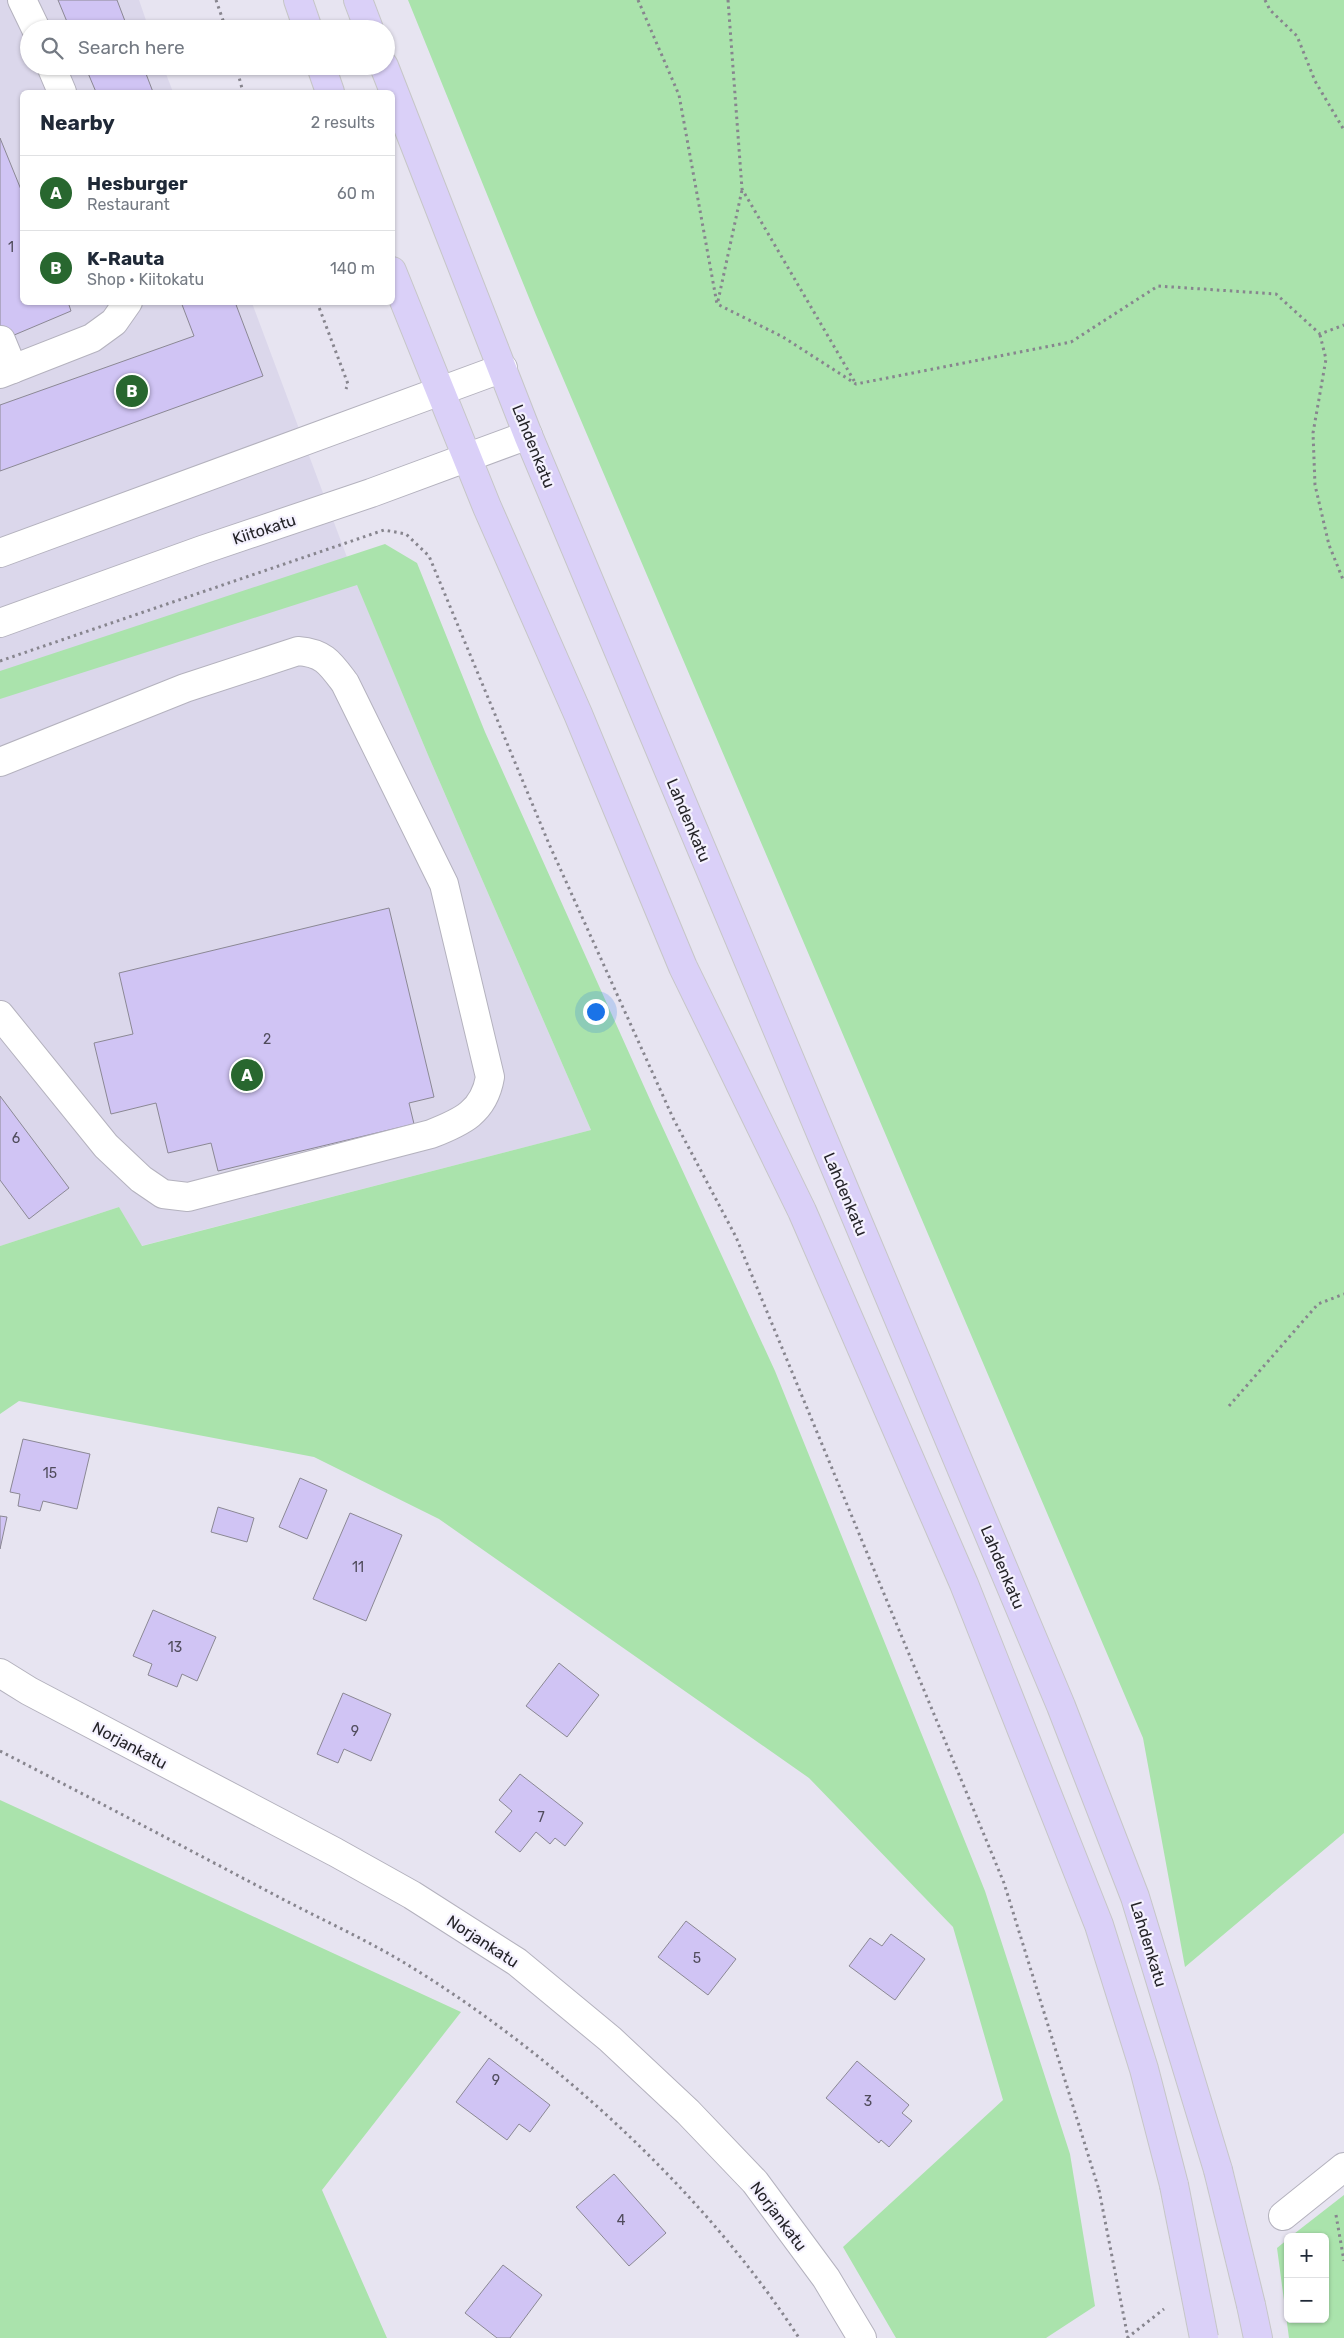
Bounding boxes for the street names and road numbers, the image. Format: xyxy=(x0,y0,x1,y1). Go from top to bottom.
street label: Lahdenkatu xyxy=(508,402,559,491)
street label: Kiitokatu xyxy=(230,510,298,549)
street label: Lahdenkatu xyxy=(663,776,715,865)
street label: Lahdenkatu xyxy=(820,1150,872,1239)
street label: Lahdenkatu xyxy=(977,1523,1029,1612)
street label: Norjankatu xyxy=(89,1718,170,1773)
street label: Lahdenkatu xyxy=(1126,1899,1171,1989)
street label: Norjankatu xyxy=(443,1911,522,1972)
street label: Norjankatu xyxy=(746,2178,811,2255)

